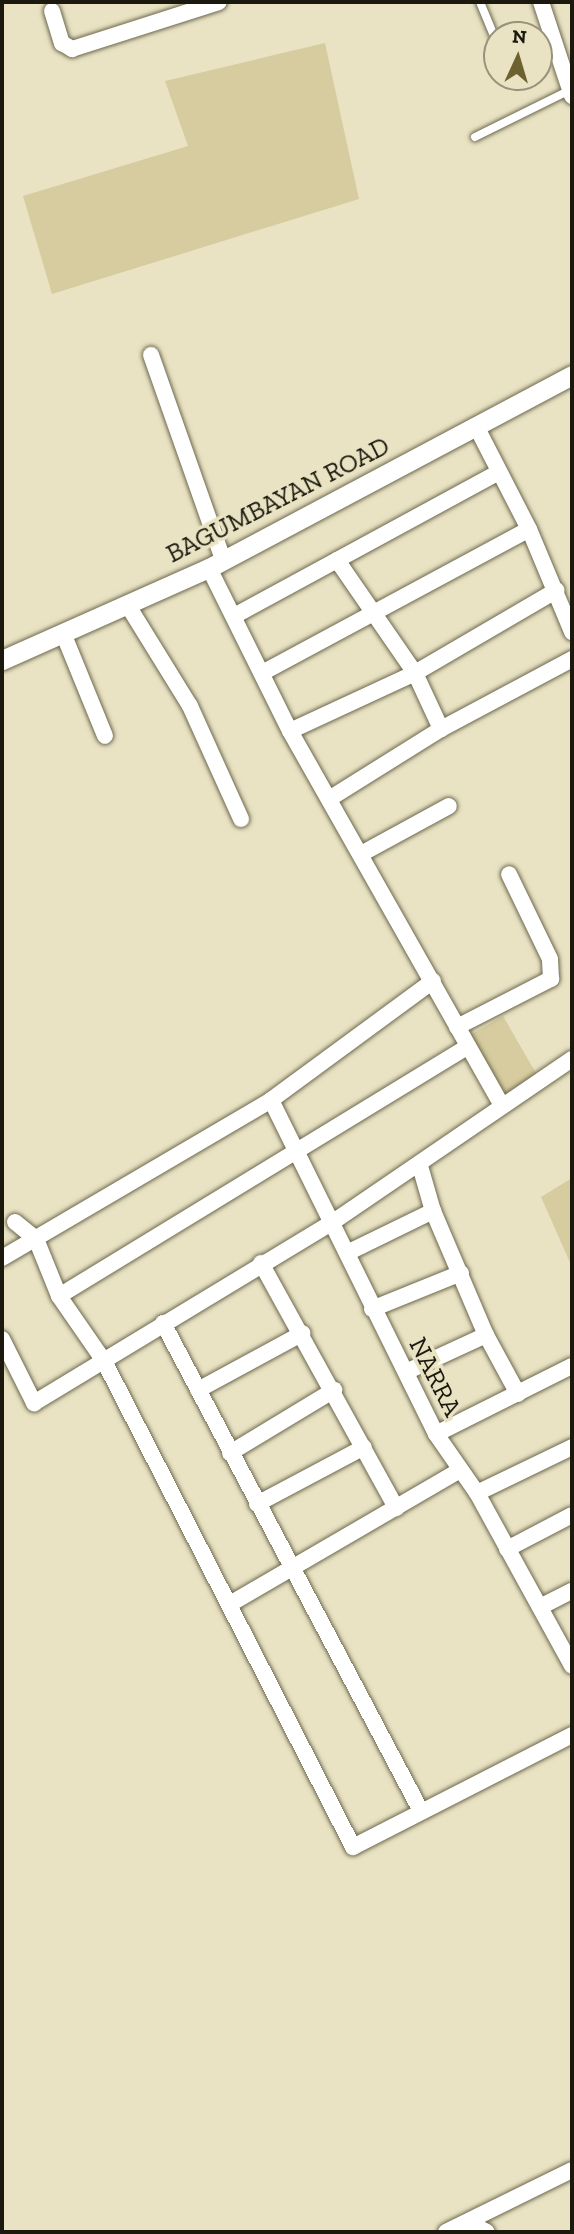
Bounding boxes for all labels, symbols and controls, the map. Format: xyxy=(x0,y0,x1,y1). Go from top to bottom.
north arrow xyxy=(483,21,553,91)
text: N xyxy=(511,25,527,49)
street label: BAGUMBAYAN ROAD xyxy=(161,430,395,570)
street label: NARRA xyxy=(402,1332,468,1422)

